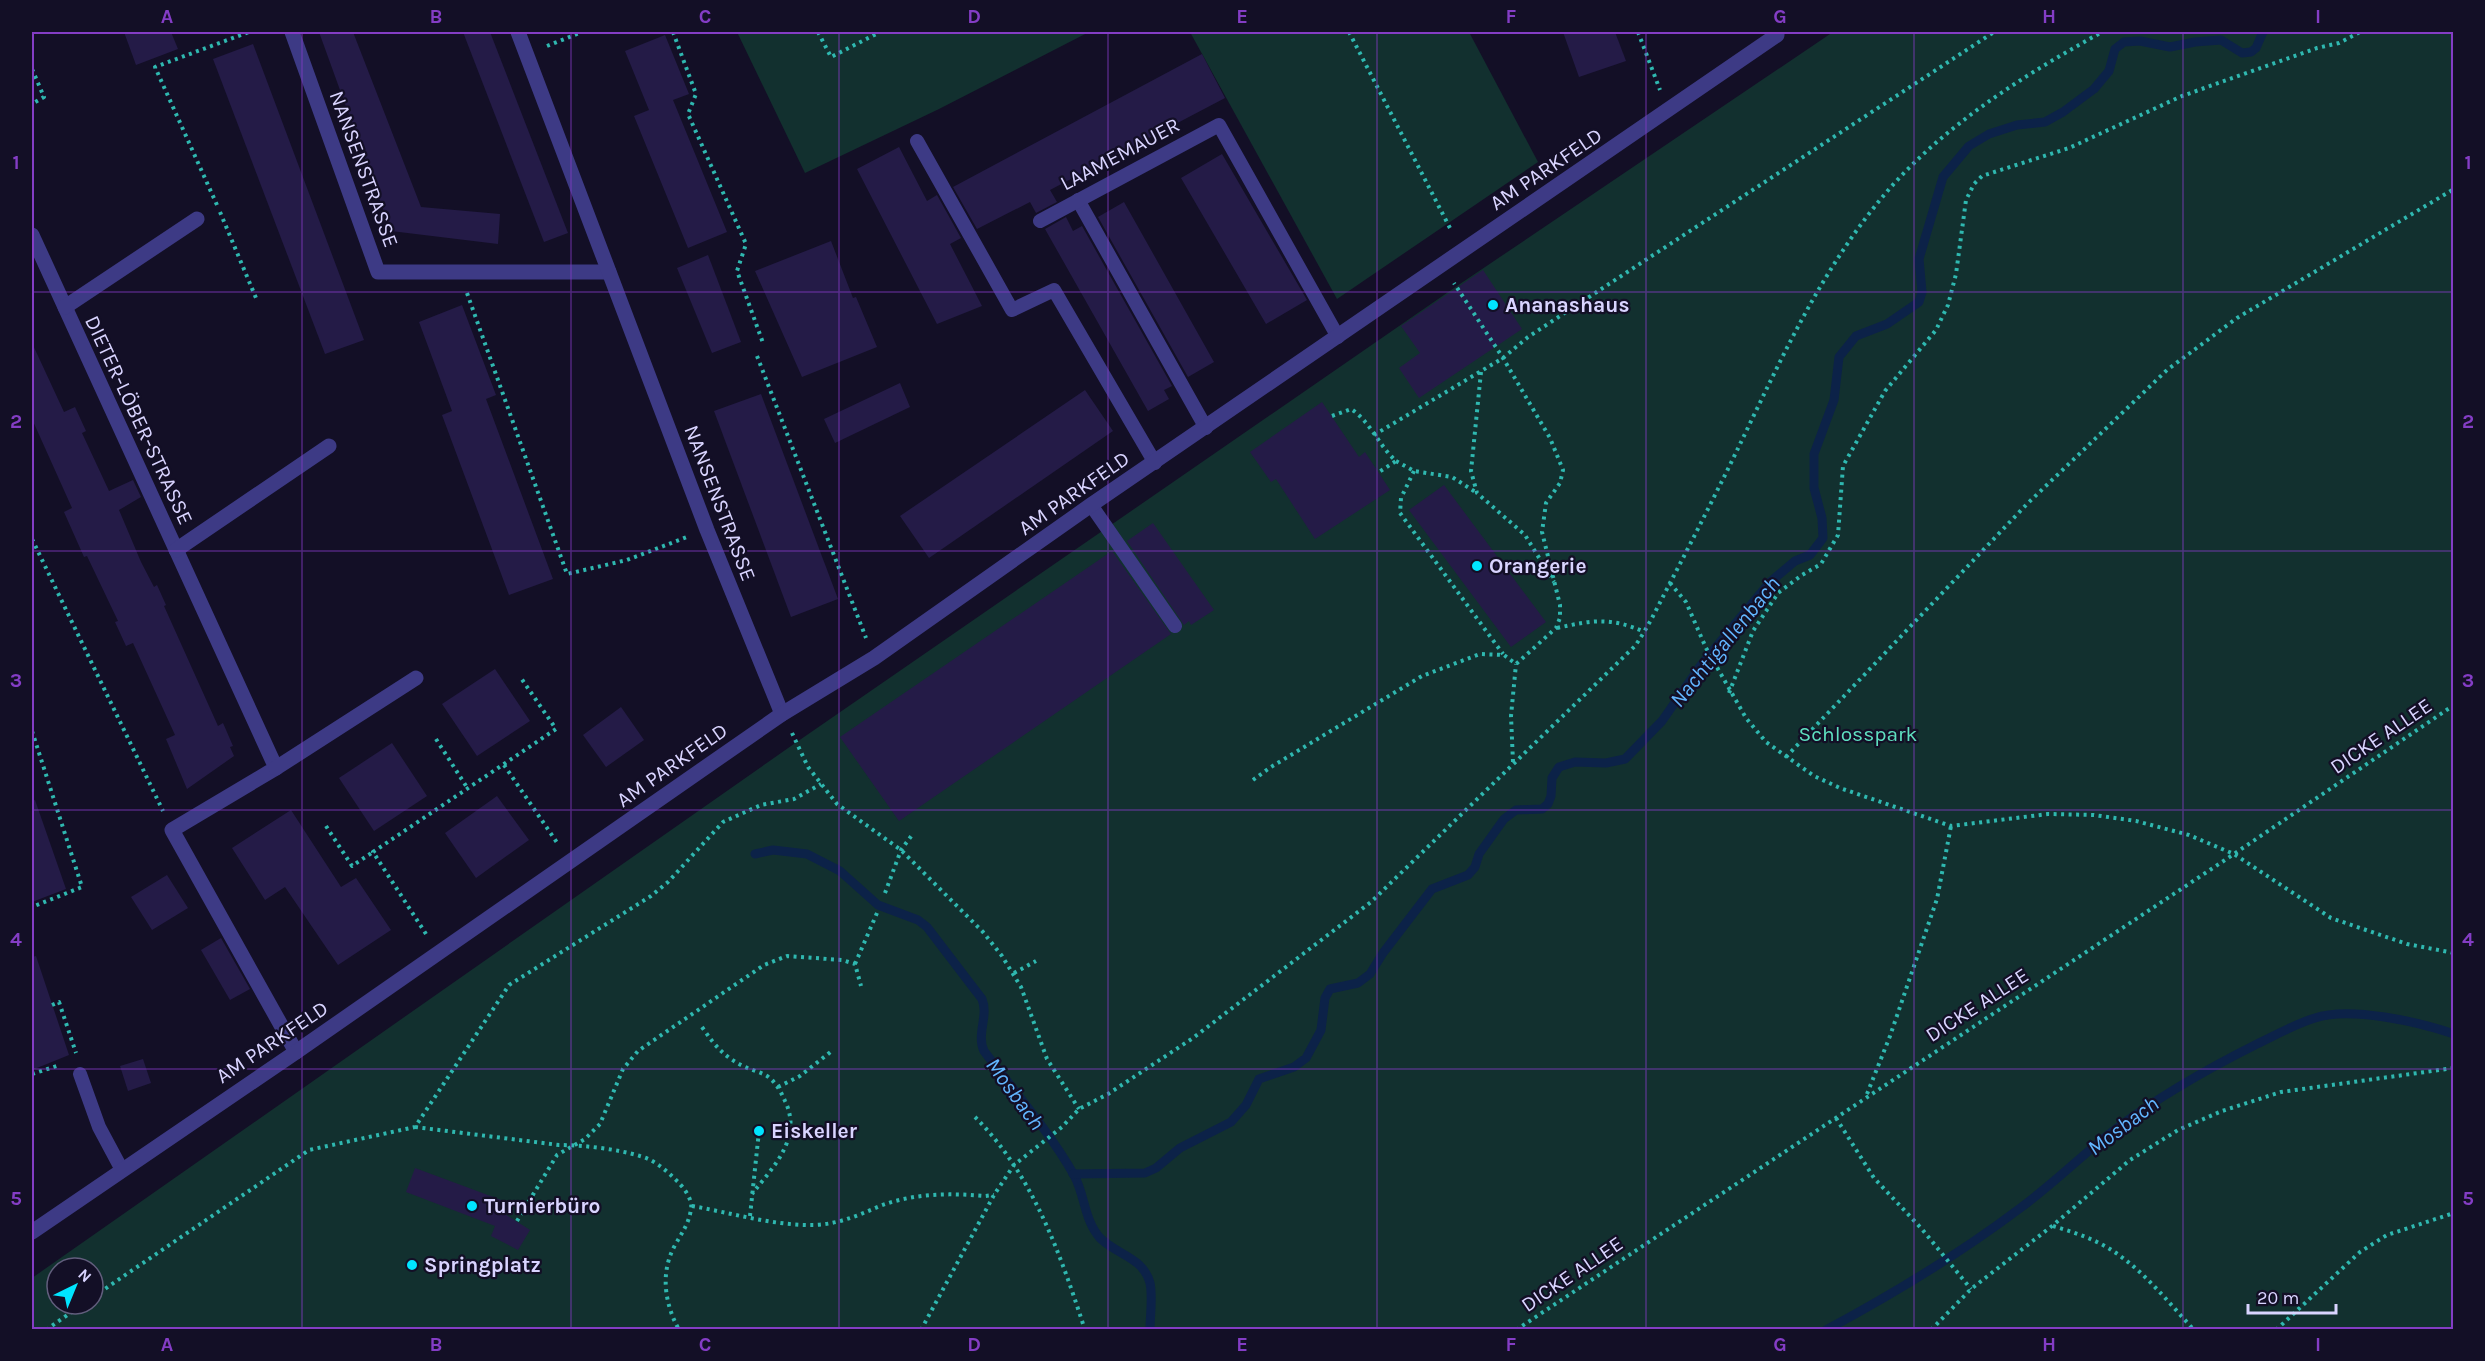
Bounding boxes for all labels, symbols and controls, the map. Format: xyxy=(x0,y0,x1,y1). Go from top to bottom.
text: A xyxy=(161,5,174,28)
text: B xyxy=(430,5,442,28)
text: C xyxy=(699,5,711,28)
text: D xyxy=(967,5,981,28)
text: E xyxy=(1236,5,1248,28)
text: F xyxy=(1506,5,1517,28)
text: G xyxy=(1773,5,1787,28)
text: H xyxy=(2042,5,2056,28)
text: I xyxy=(2315,5,2321,28)
street label: NANSENSTRASSE xyxy=(325,87,403,251)
street label: LAAMEMAUER xyxy=(1056,112,1184,196)
street label: AM PARKFELD xyxy=(1485,123,1607,215)
text: 1 xyxy=(12,151,20,174)
text: 1 xyxy=(2464,151,2472,174)
place label: Ananashaus xyxy=(1505,293,1630,317)
marker: Ananashaus xyxy=(1486,298,1500,312)
street label: DIETER-LÖBER-STRASSE xyxy=(80,312,198,528)
text: 2 xyxy=(10,410,22,433)
text: 2 xyxy=(2462,410,2474,433)
street label: NANSENSTRASSE xyxy=(679,422,761,584)
street label: AM PARKFELD xyxy=(1014,446,1134,540)
place label: Orangerie xyxy=(1489,554,1587,578)
marker: Orangerie xyxy=(1470,559,1484,573)
water label: Nachtigallenbach xyxy=(1664,571,1786,713)
text: 3 xyxy=(10,669,22,692)
text: 3 xyxy=(2462,669,2474,692)
street label: DICKE ALLEE xyxy=(2326,693,2436,779)
street label: AM PARKFELD xyxy=(612,718,732,812)
park label: Schlosspark xyxy=(1799,722,1918,746)
text: 4 xyxy=(10,928,22,951)
text: 4 xyxy=(2462,928,2474,951)
street label: DICKE ALLEE xyxy=(1921,963,2033,1047)
street label: AM PARKFELD xyxy=(211,996,333,1088)
water label: Mosbach xyxy=(980,1053,1050,1135)
water label: Mosbach xyxy=(2082,1091,2164,1161)
place label: Eiskeller xyxy=(771,1119,858,1143)
marker: Eiskeller xyxy=(752,1124,766,1138)
text: 5 xyxy=(10,1187,22,1210)
text: 5 xyxy=(2462,1187,2474,1210)
place label: Turnierbüro xyxy=(484,1194,600,1218)
marker: Turnierbüro xyxy=(465,1199,479,1213)
street label: DICKE ALLEE xyxy=(1517,1231,1627,1317)
place label: Springplatz xyxy=(424,1253,541,1277)
north arrow xyxy=(45,1256,105,1316)
marker: Springplatz xyxy=(405,1258,419,1272)
text: N xyxy=(74,1265,96,1286)
scale bar xyxy=(2248,1277,2336,1315)
text: 20 m xyxy=(2257,1287,2299,1309)
text: A xyxy=(161,1333,174,1356)
text: B xyxy=(430,1333,442,1356)
text: C xyxy=(699,1333,711,1356)
text: D xyxy=(967,1333,981,1356)
text: E xyxy=(1236,1333,1248,1356)
text: F xyxy=(1506,1333,1517,1356)
text: G xyxy=(1773,1333,1787,1356)
text: H xyxy=(2042,1333,2056,1356)
text: I xyxy=(2315,1333,2321,1356)

